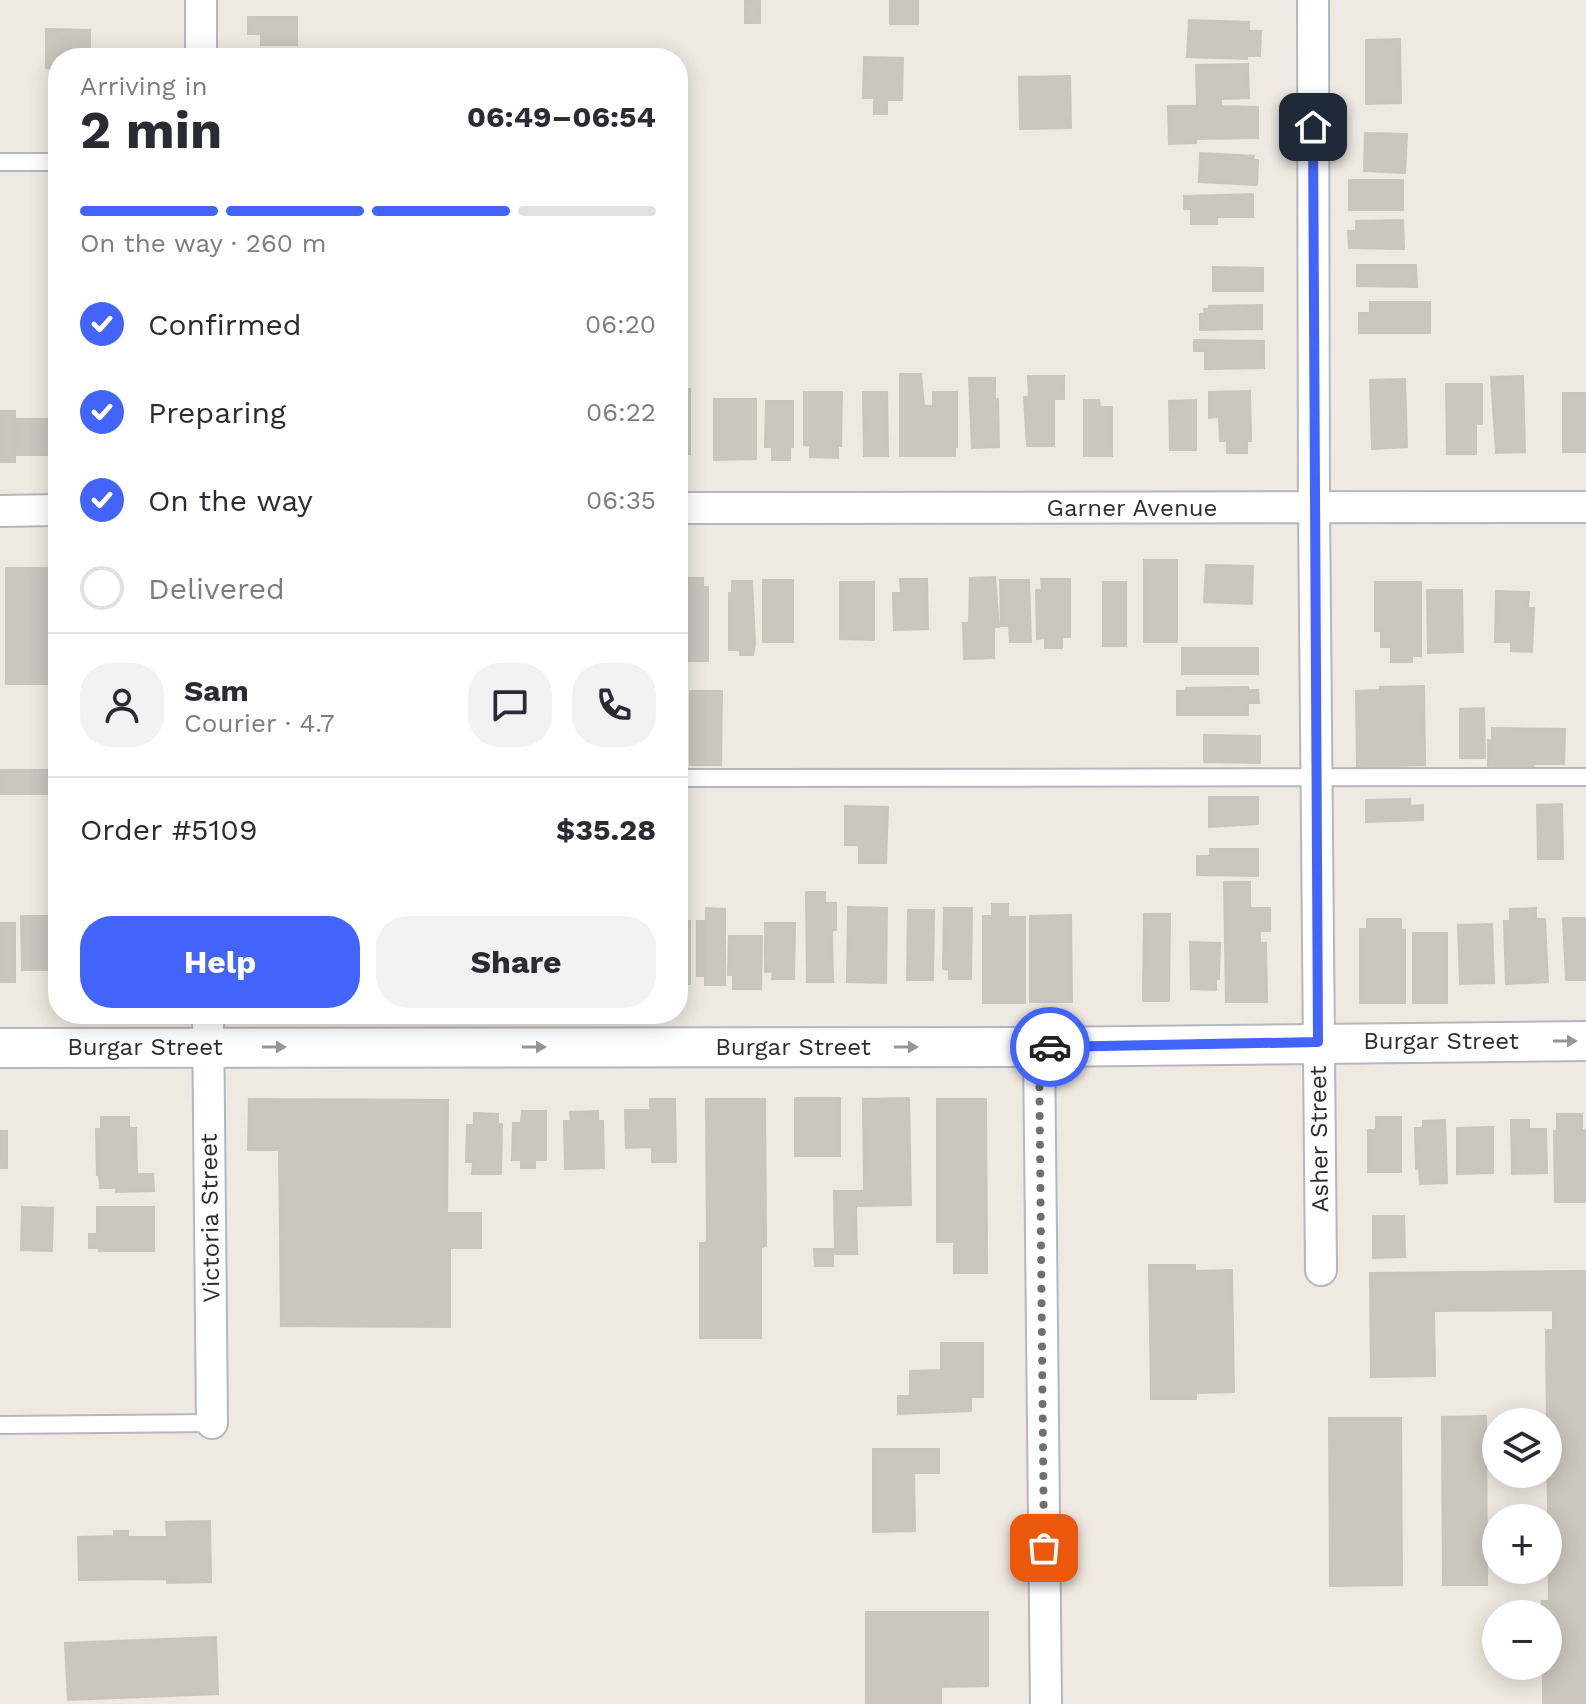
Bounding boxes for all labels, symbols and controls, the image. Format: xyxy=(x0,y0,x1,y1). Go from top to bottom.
text: Arriving in xyxy=(80,71,208,101)
pin xyxy=(1279,93,1347,161)
text: 06:49–06:54 xyxy=(467,99,656,134)
text: 2 min xyxy=(80,100,222,161)
icon: home xyxy=(1291,105,1335,149)
text: On the way · 260 m xyxy=(80,228,327,258)
icon: check xyxy=(80,302,124,346)
text: Confirmed xyxy=(148,307,302,342)
text: 06:20 xyxy=(585,309,656,339)
icon: check xyxy=(80,390,124,434)
text: Preparing xyxy=(148,395,286,430)
text: 06:22 xyxy=(586,397,656,427)
icon: check xyxy=(80,478,124,522)
text: On the way xyxy=(148,483,313,518)
text: 06:35 xyxy=(586,485,656,515)
street label: Garner Avenue xyxy=(1047,494,1217,522)
text: Delivered xyxy=(148,571,285,606)
button: person xyxy=(80,663,164,747)
button: chat xyxy=(468,663,552,747)
button: phone xyxy=(572,663,656,747)
text: Sam xyxy=(184,673,249,708)
text: Courier · 4.7 xyxy=(184,708,334,738)
text: Order #5109 xyxy=(80,812,257,847)
text: $35.28 xyxy=(556,812,656,847)
button: Help xyxy=(80,916,360,1008)
button: Share xyxy=(376,916,656,1008)
courier xyxy=(1010,1007,1090,1087)
icon: car xyxy=(1028,1025,1072,1069)
street label: Burgar Street xyxy=(1363,1027,1519,1055)
street label: Burgar Street xyxy=(67,1033,223,1061)
street label: Burgar Street xyxy=(715,1033,871,1061)
one-way arrow xyxy=(1553,1035,1578,1047)
one-way arrow xyxy=(262,1041,287,1053)
one-way arrow xyxy=(522,1041,547,1053)
one-way arrow xyxy=(894,1041,919,1053)
street label: Asher Street xyxy=(1304,1065,1334,1213)
street label: Victoria Street xyxy=(195,1133,225,1303)
map controls xyxy=(1482,1408,1562,1680)
button: layers xyxy=(1482,1408,1562,1488)
button: + xyxy=(1482,1504,1562,1584)
pin xyxy=(1010,1514,1078,1582)
icon: bag xyxy=(1022,1526,1066,1570)
button: − xyxy=(1482,1600,1562,1680)

